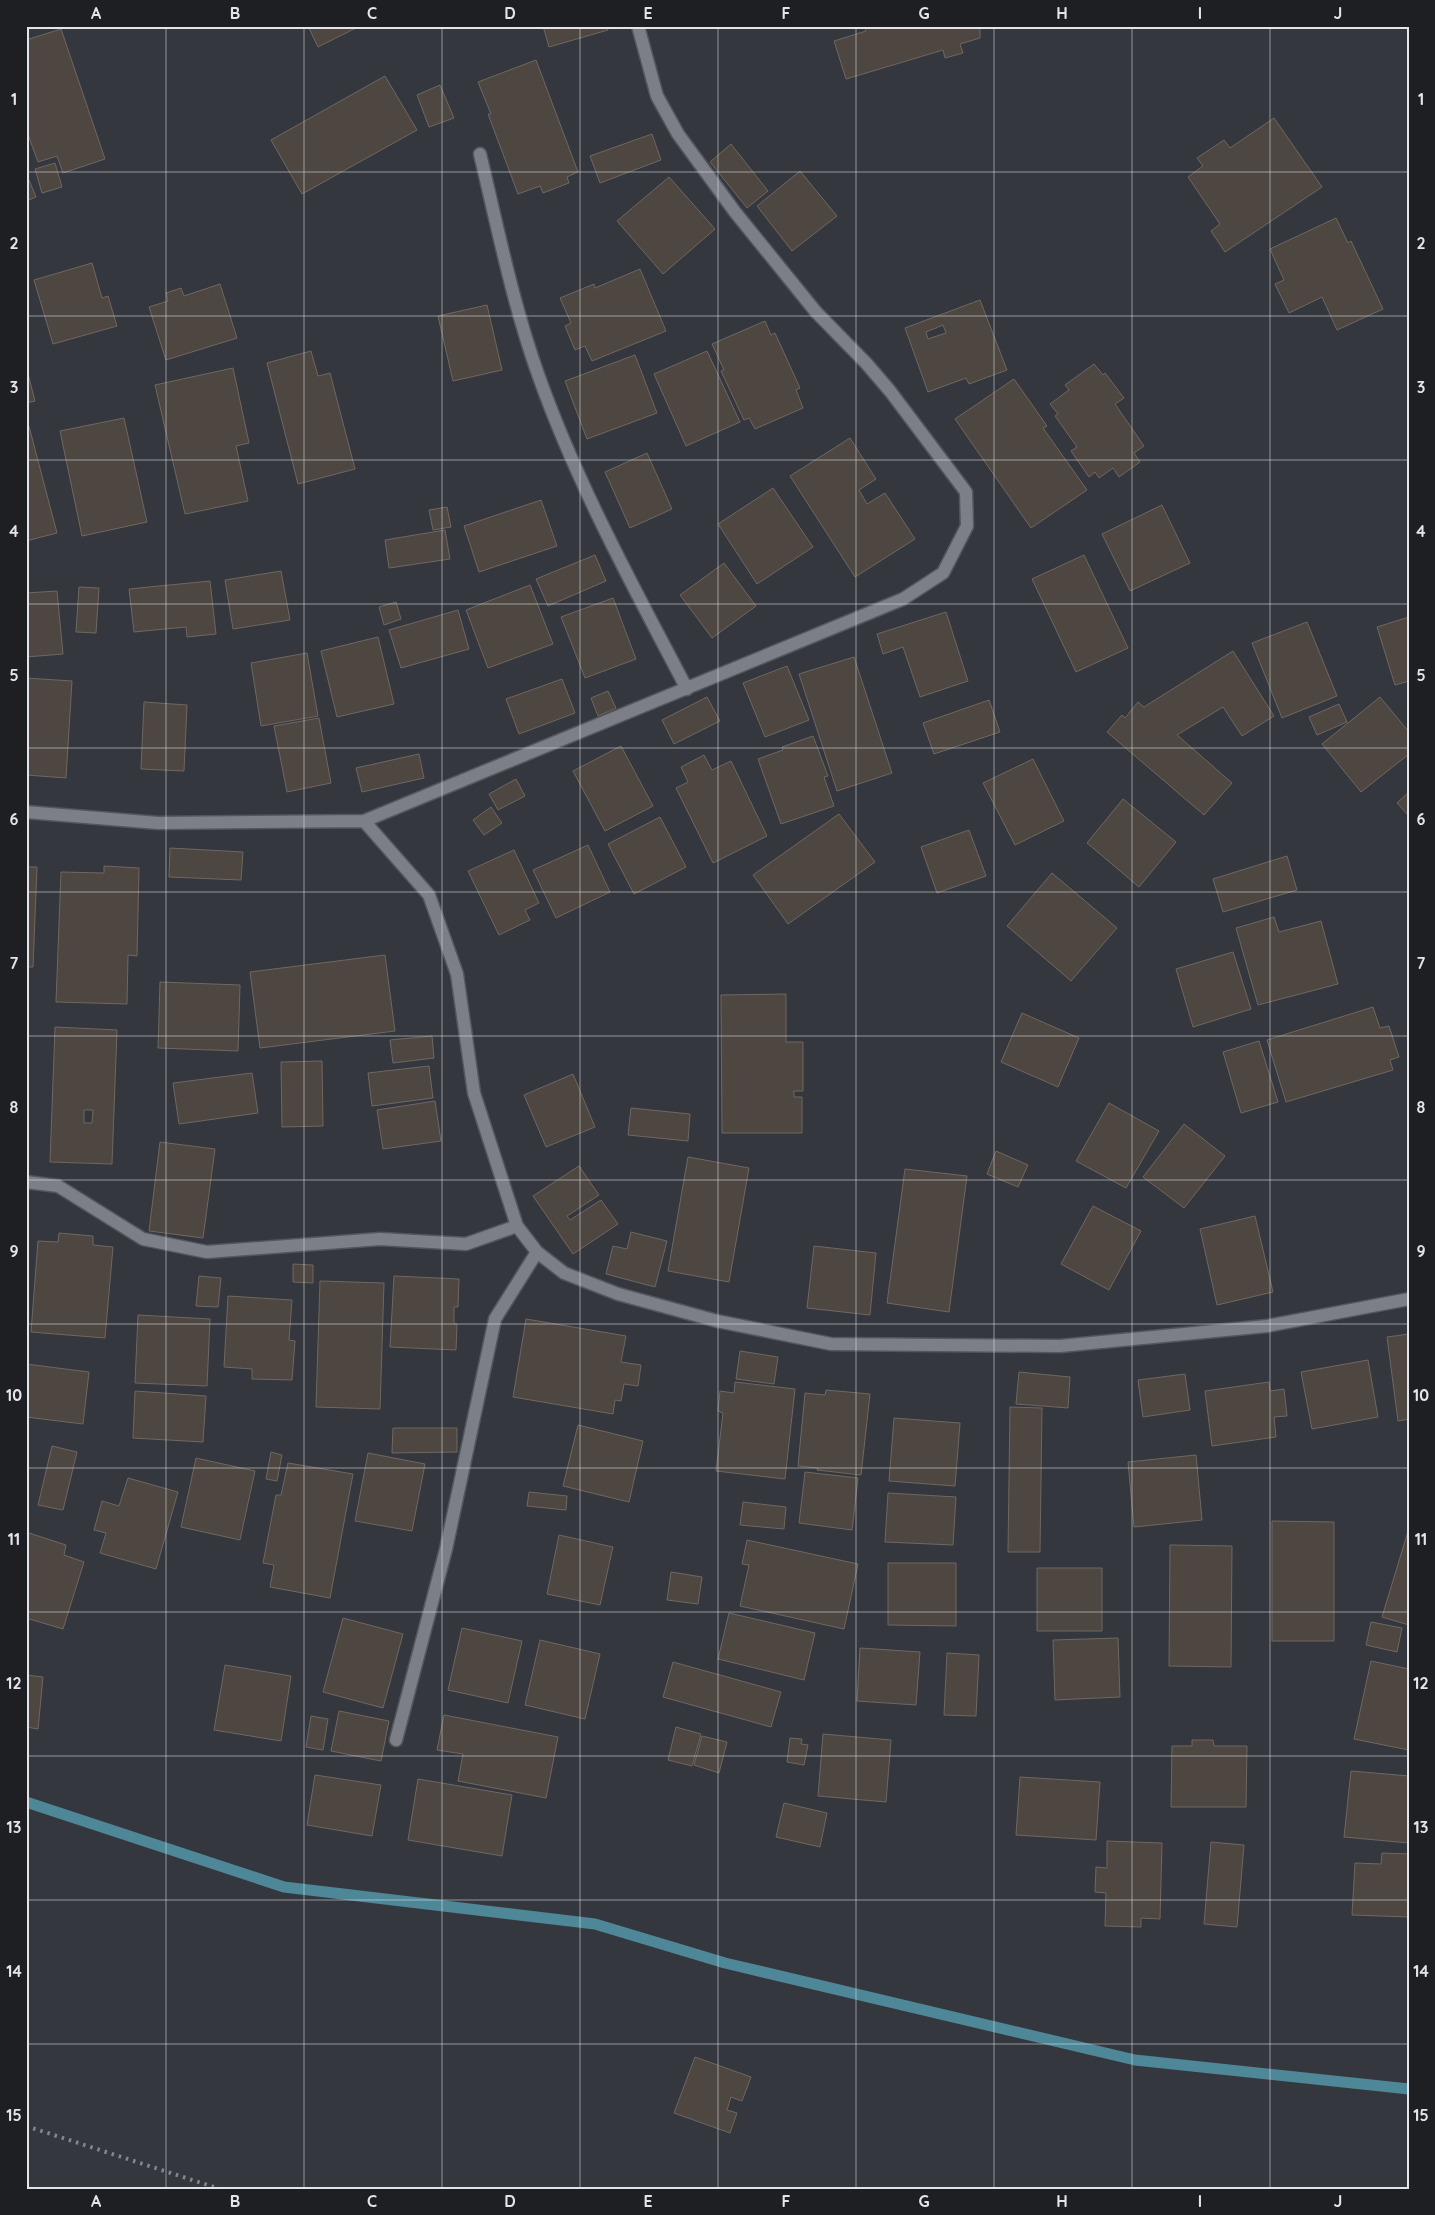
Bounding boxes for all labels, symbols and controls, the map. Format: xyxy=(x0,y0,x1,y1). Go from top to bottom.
text: A xyxy=(91,3,102,23)
text: B xyxy=(230,3,240,23)
text: C xyxy=(367,3,377,23)
text: D xyxy=(504,3,516,23)
text: E xyxy=(643,3,653,23)
text: F xyxy=(782,3,791,23)
text: G xyxy=(918,3,930,23)
text: H xyxy=(1056,3,1068,23)
text: I xyxy=(1198,3,1202,23)
text: J xyxy=(1334,3,1342,23)
text: 1 xyxy=(11,89,17,109)
text: 1 xyxy=(1418,89,1424,109)
text: 2 xyxy=(9,233,19,253)
text: 2 xyxy=(1416,233,1426,253)
text: 3 xyxy=(10,377,18,397)
text: 3 xyxy=(1417,377,1425,397)
text: 4 xyxy=(9,521,19,541)
text: 4 xyxy=(1416,521,1426,541)
text: 5 xyxy=(9,665,19,685)
text: 5 xyxy=(1416,665,1426,685)
text: 6 xyxy=(10,809,19,829)
text: 6 xyxy=(1417,809,1426,829)
text: 7 xyxy=(10,953,19,973)
text: 7 xyxy=(1417,953,1426,973)
text: 8 xyxy=(10,1097,19,1117)
text: 8 xyxy=(1417,1097,1426,1117)
text: 9 xyxy=(9,1241,19,1261)
text: 9 xyxy=(1416,1241,1426,1261)
text: 10 xyxy=(6,1385,22,1405)
text: 10 xyxy=(1413,1385,1429,1405)
text: 11 xyxy=(8,1529,20,1549)
text: 11 xyxy=(1415,1529,1427,1549)
text: 12 xyxy=(6,1673,22,1693)
text: 12 xyxy=(1413,1673,1429,1693)
text: 13 xyxy=(7,1817,21,1837)
text: 13 xyxy=(1414,1817,1428,1837)
text: 14 xyxy=(6,1961,22,1981)
text: 14 xyxy=(1413,1961,1429,1981)
text: 15 xyxy=(6,2105,22,2125)
text: 15 xyxy=(1413,2105,1429,2125)
text: A xyxy=(91,2191,102,2211)
text: B xyxy=(230,2191,240,2211)
text: C xyxy=(367,2191,377,2211)
text: D xyxy=(504,2191,516,2211)
text: E xyxy=(643,2191,653,2211)
text: F xyxy=(782,2191,791,2211)
text: G xyxy=(918,2191,930,2211)
text: H xyxy=(1056,2191,1068,2211)
text: I xyxy=(1198,2191,1202,2211)
text: J xyxy=(1334,2191,1342,2211)

